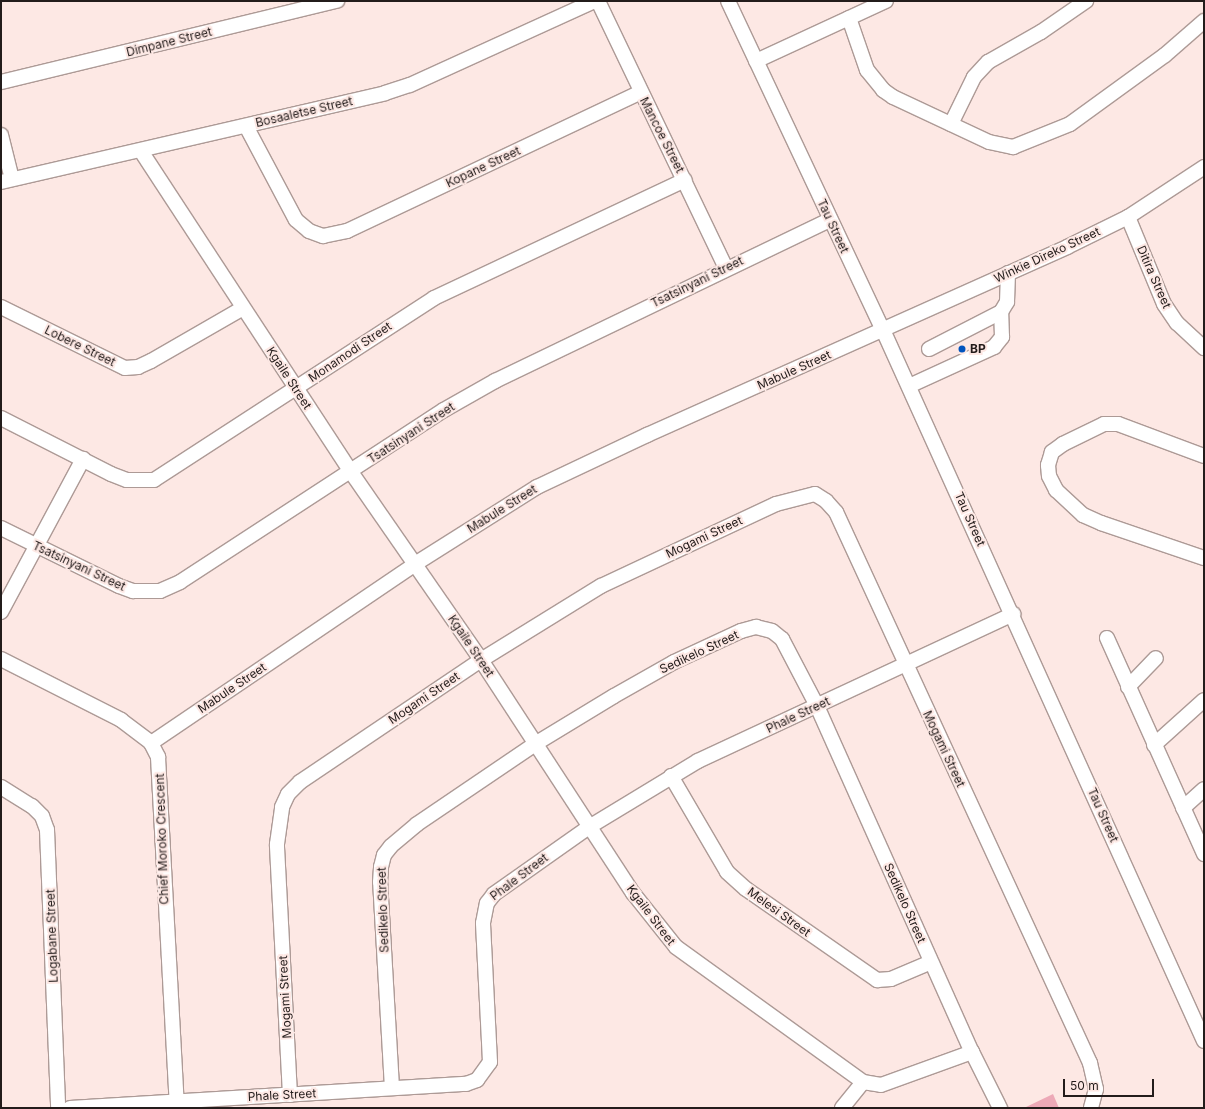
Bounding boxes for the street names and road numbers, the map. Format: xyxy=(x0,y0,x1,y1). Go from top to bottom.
street label: Dimpane Street xyxy=(125,24,213,60)
street label: Bosaaletse Street xyxy=(254,94,354,130)
street label: Mancoe Street xyxy=(637,95,687,175)
street label: Kopane Street xyxy=(444,144,522,190)
street label: Tau Street xyxy=(814,197,852,255)
street label: Winkie Direko Street xyxy=(992,224,1102,286)
street label: Ditira Street xyxy=(1134,244,1174,310)
street label: Tsatsinyani Street xyxy=(649,253,745,311)
street label: Monamodi Street xyxy=(306,319,394,385)
street label: Lobere Street xyxy=(42,323,118,369)
street label: Kgaile Street xyxy=(263,344,315,412)
street label: Mabule Street xyxy=(755,347,833,393)
street label: Tsatsinyani Street xyxy=(365,400,457,466)
street label: Mabule Street xyxy=(465,482,539,536)
street label: Tau Street xyxy=(952,490,988,548)
street label: Mogami Street xyxy=(663,513,745,561)
street label: Tsatsinyani Street xyxy=(30,538,128,594)
street label: Kgaile Street xyxy=(445,612,497,680)
street label: Sedikelo Street xyxy=(657,627,741,677)
street label: Mabule Street xyxy=(195,660,269,716)
street label: Mogami Street xyxy=(386,669,462,727)
street label: Phale Street xyxy=(764,694,832,736)
street label: Mogami Street xyxy=(920,708,968,790)
street label: Chief Moroko Crescent xyxy=(153,773,171,905)
street label: Tau Street xyxy=(1085,786,1121,844)
street label: Phale Street xyxy=(487,851,551,903)
street label: Sedikelo Street xyxy=(881,861,929,945)
street label: Sedikelo Street xyxy=(374,867,392,953)
street label: Kgaile Street xyxy=(624,882,678,948)
street label: Melesi Street xyxy=(745,884,813,940)
street label: Logabane Street xyxy=(43,889,61,983)
street label: Mogami Street xyxy=(276,955,294,1039)
street label: Phale Street xyxy=(247,1086,317,1104)

